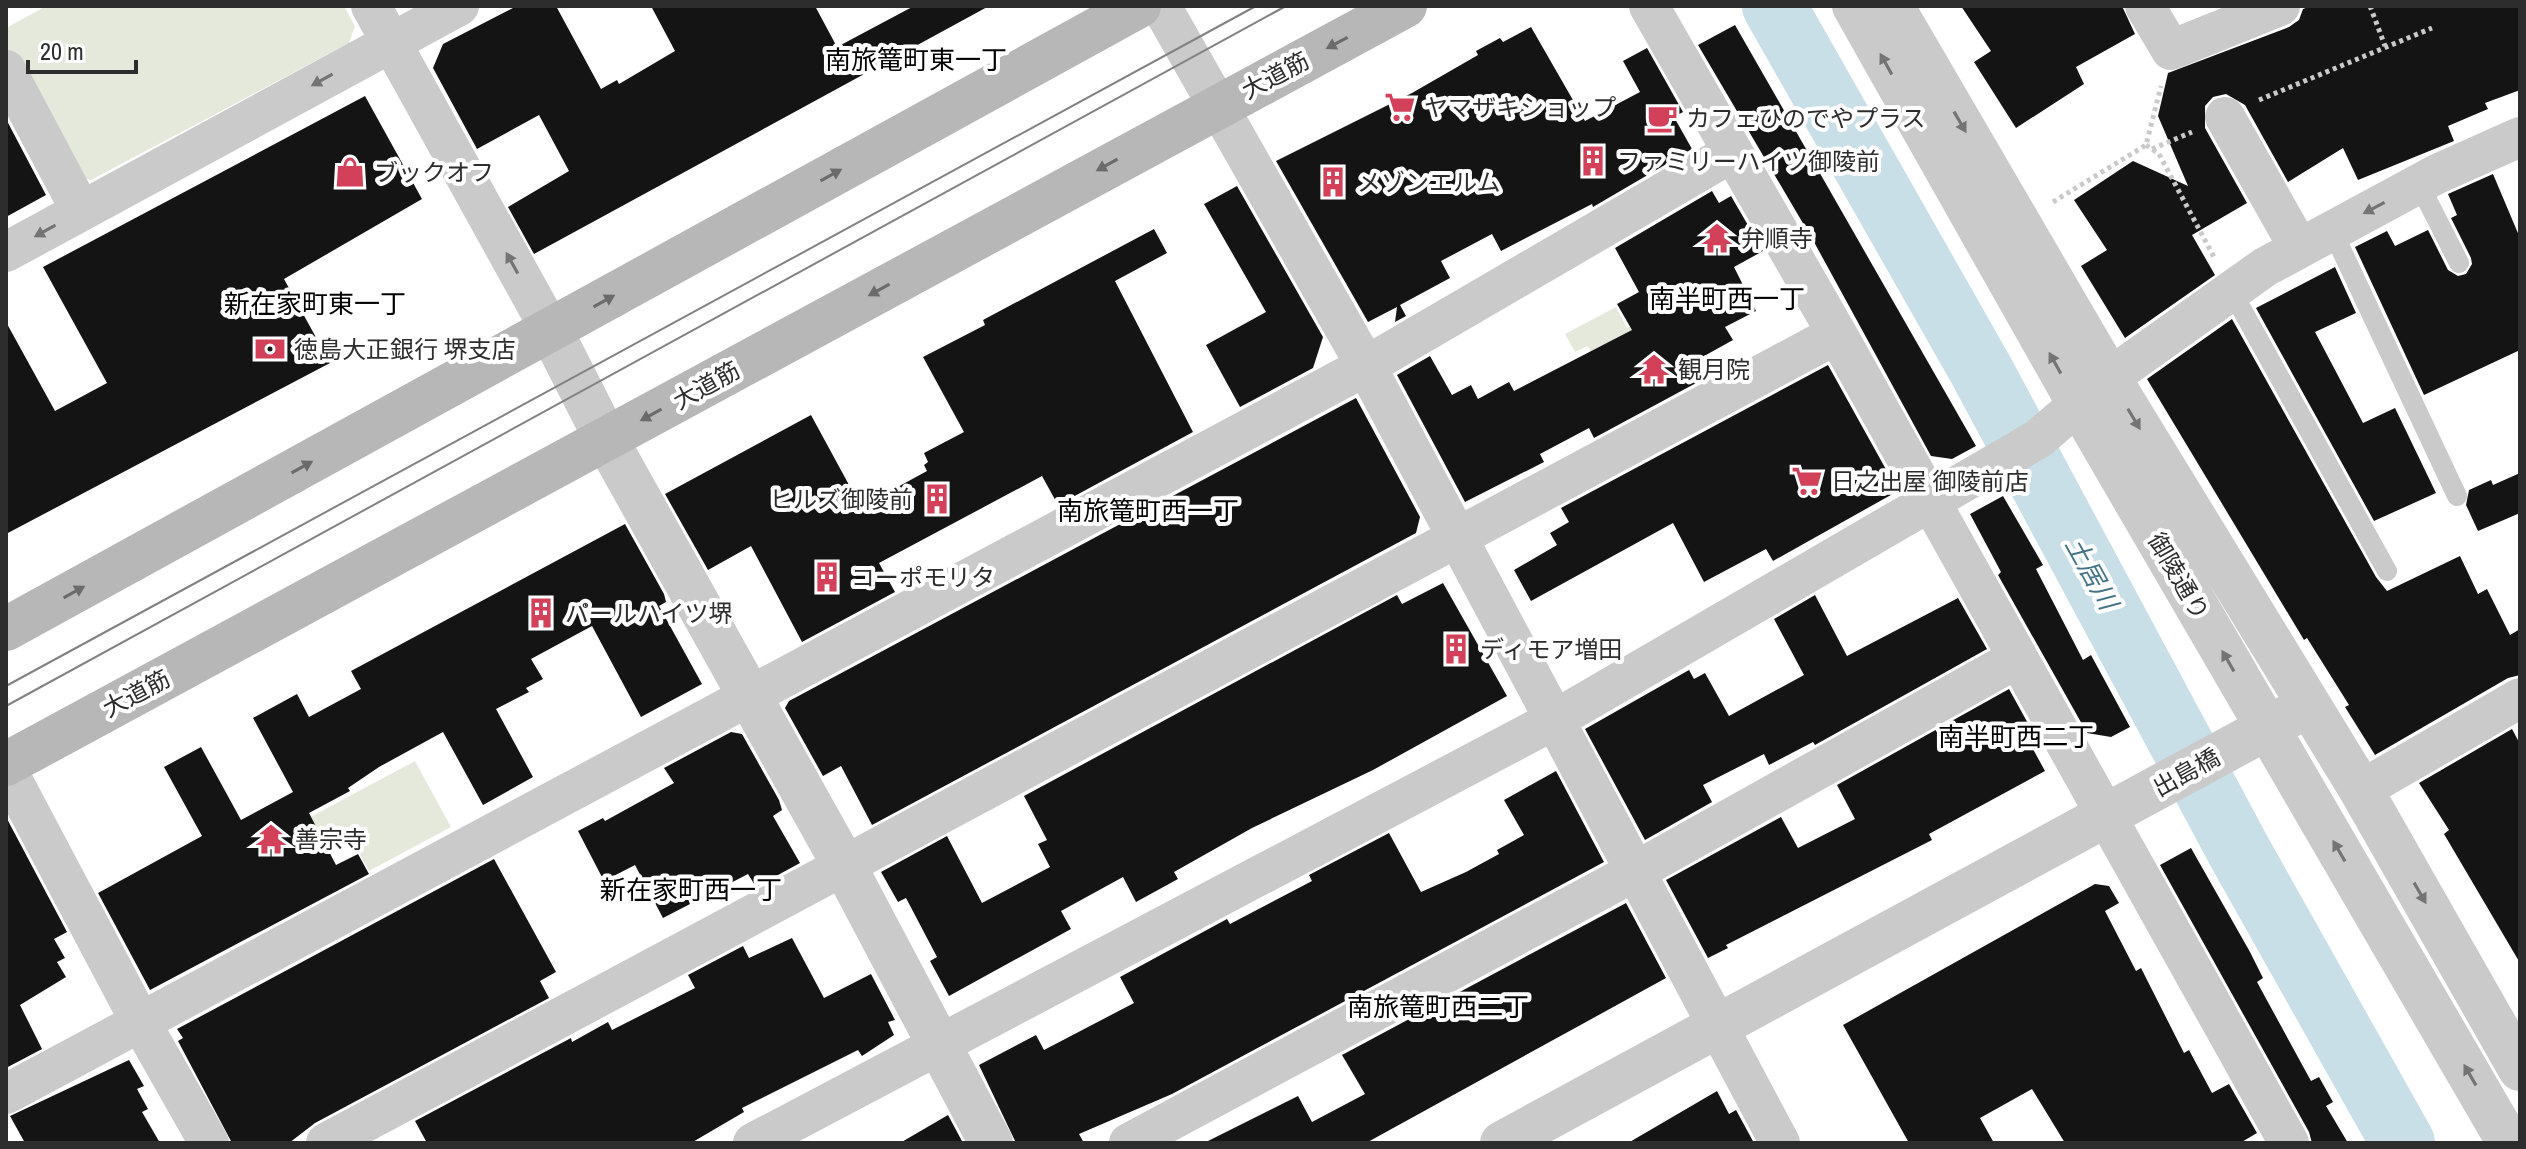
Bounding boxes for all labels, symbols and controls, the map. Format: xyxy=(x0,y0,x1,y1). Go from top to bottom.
scale bar xyxy=(28,24,136,74)
text: 20 m xyxy=(40,35,84,67)
one-way arrow xyxy=(1325,36,1348,49)
district label: 南旅篭町東一丁 xyxy=(825,42,1007,77)
street label: 大道筋 xyxy=(1236,44,1314,106)
one-way arrow xyxy=(1879,52,1893,75)
one-way arrow xyxy=(311,73,334,86)
supermarket icon: ヤマザキショップ xyxy=(1383,90,1417,124)
place label: ヤマザキショップ xyxy=(1424,91,1616,123)
cafe icon: カフェひのでやプラス xyxy=(1645,101,1679,135)
place label: カフェひのでやプラス xyxy=(1686,102,1926,134)
one-way arrow xyxy=(1953,111,1967,133)
building icon: ファミリーハイツ御陵前 xyxy=(1576,144,1610,178)
place label: ファミリーハイツ御陵前 xyxy=(1617,145,1880,177)
shop icon: ブックオフ xyxy=(333,155,367,189)
place label: ブックオフ xyxy=(374,156,494,188)
one-way arrow xyxy=(1096,159,1119,172)
building icon: メゾンエルム xyxy=(1316,165,1350,199)
place label: メゾンエルム xyxy=(1357,166,1501,198)
one-way arrow xyxy=(820,169,843,182)
one-way arrow xyxy=(2363,201,2386,214)
temple icon: 弁順寺 xyxy=(1700,221,1734,255)
place label: 弁順寺 xyxy=(1741,222,1813,254)
one-way arrow xyxy=(34,224,56,238)
one-way arrow xyxy=(506,252,520,274)
district label: 南半町西一丁 xyxy=(1649,281,1805,316)
one-way arrow xyxy=(868,283,890,297)
district label: 新在家町東一丁 xyxy=(224,286,406,321)
one-way arrow xyxy=(592,294,615,308)
bank icon: 徳島大正銀行 堺支店 xyxy=(253,332,287,366)
place label: 徳島大正銀行 堺支店 xyxy=(294,333,515,365)
temple icon: 観月院 xyxy=(1637,352,1671,386)
one-way arrow xyxy=(2048,352,2062,374)
place label: 観月院 xyxy=(1678,353,1750,385)
street label: 大道筋 xyxy=(667,354,745,416)
one-way arrow xyxy=(640,407,662,421)
one-way arrow xyxy=(2126,408,2141,429)
one-way arrow xyxy=(291,460,314,474)
supermarket icon: 日之出屋 御陵前店 xyxy=(1790,464,1824,498)
place label: 日之出屋 御陵前店 xyxy=(1831,465,2028,497)
building icon: ヒルズ御陵前 xyxy=(920,482,954,516)
place label: ヒルズ御陵前 xyxy=(769,483,913,515)
district label: 南旅篭町西一丁 xyxy=(1057,493,1239,528)
street label: 御陵通り xyxy=(2141,526,2217,626)
water label: 土居川 xyxy=(2058,530,2128,618)
building icon: コーポモリタ xyxy=(810,560,844,594)
place label: コーポモリタ xyxy=(851,561,995,593)
one-way arrow xyxy=(63,585,86,599)
building icon: パールハイツ堺 xyxy=(524,596,558,630)
place label: パールハイツ堺 xyxy=(565,597,733,629)
building icon: ディモア増田 xyxy=(1439,632,1473,666)
place label: ディモア増田 xyxy=(1480,633,1622,665)
one-way arrow xyxy=(2221,649,2235,672)
street label: 大道筋 xyxy=(97,662,175,724)
district label: 南半町西二丁 xyxy=(1938,719,2094,754)
street label: 出島橋 xyxy=(2147,741,2225,803)
temple icon: 善宗寺 xyxy=(254,822,288,856)
place label: 善宗寺 xyxy=(295,823,367,855)
one-way arrow xyxy=(2332,840,2346,862)
district label: 新在家町西一丁 xyxy=(600,872,782,907)
one-way arrow xyxy=(2413,882,2427,904)
district label: 南旅篭町西二丁 xyxy=(1347,989,1529,1024)
one-way arrow xyxy=(2463,1064,2477,1086)

